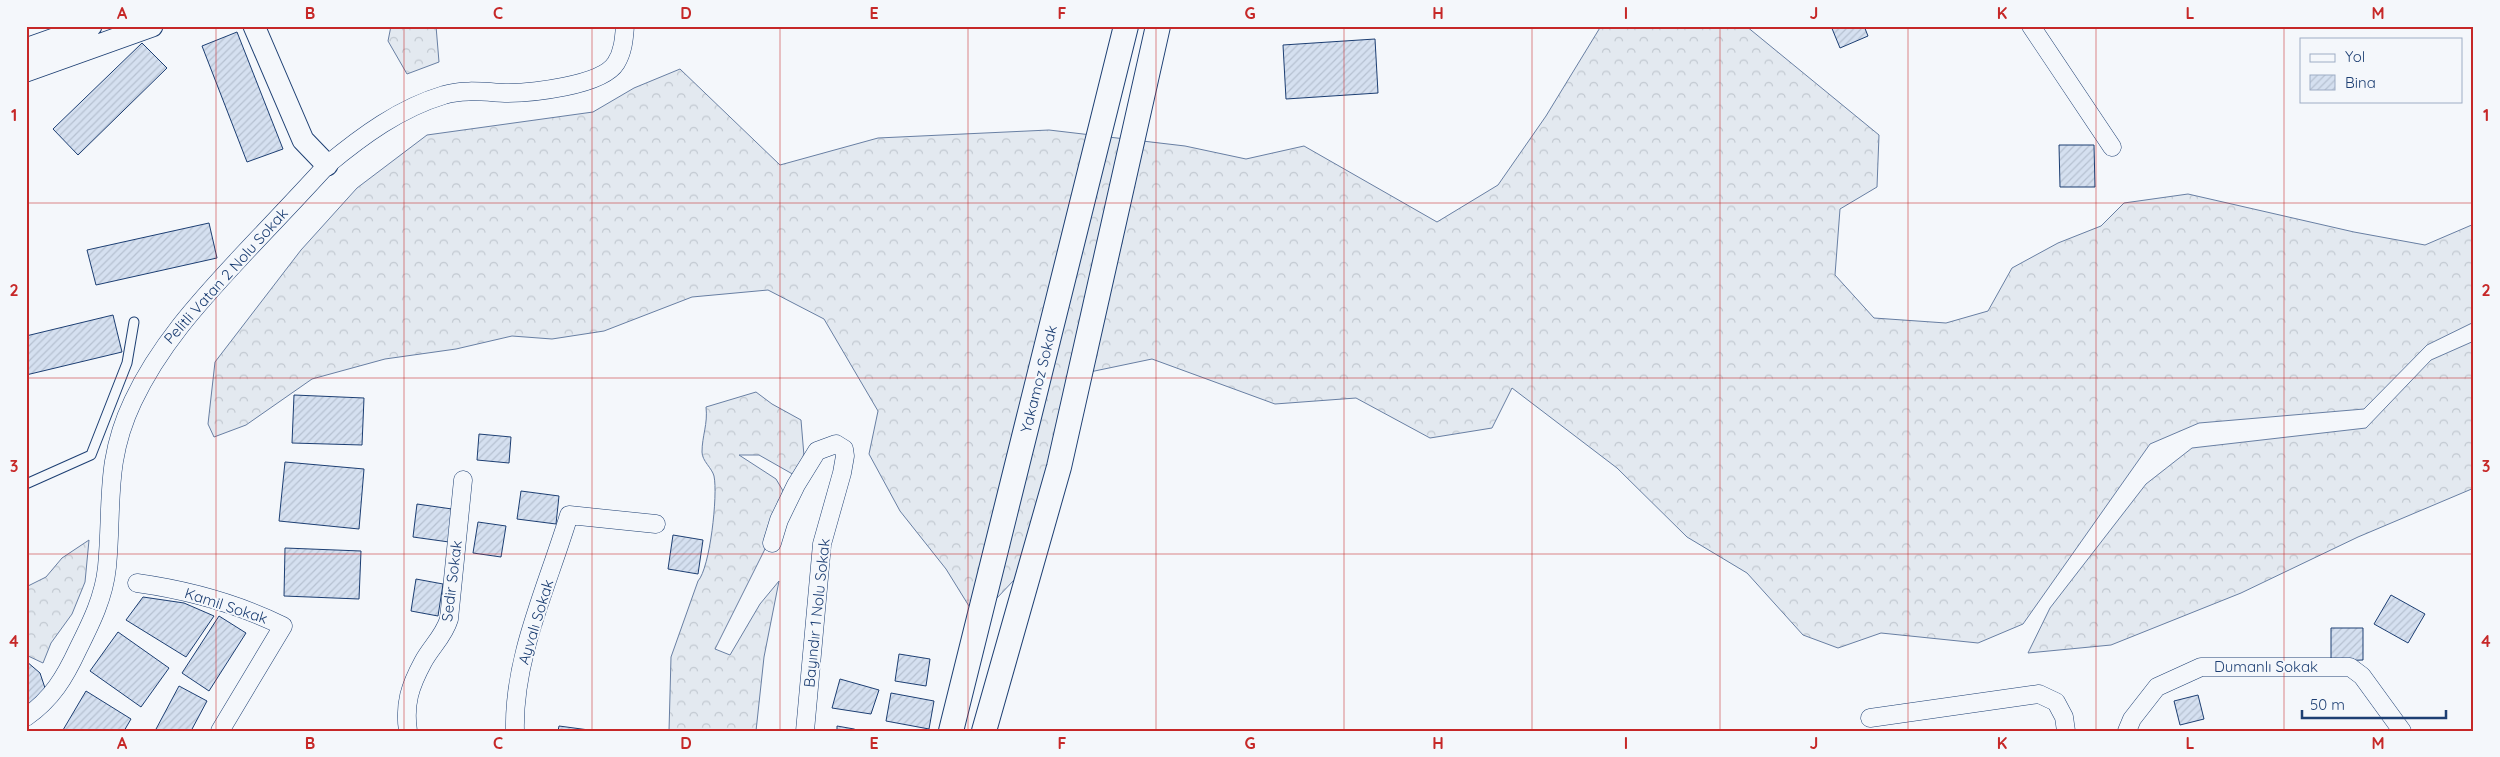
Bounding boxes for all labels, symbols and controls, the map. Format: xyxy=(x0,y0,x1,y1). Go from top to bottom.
text: A xyxy=(117,3,128,23)
text: B xyxy=(305,3,315,23)
text: C xyxy=(493,3,503,23)
text: D xyxy=(680,3,692,23)
text: E xyxy=(869,3,879,23)
text: F xyxy=(1058,3,1067,23)
text: G xyxy=(1244,3,1256,23)
text: H xyxy=(1432,3,1444,23)
text: I xyxy=(1624,3,1628,23)
text: J xyxy=(1810,3,1818,23)
text: K xyxy=(1997,3,2007,23)
text: L xyxy=(2186,3,2195,23)
text: M xyxy=(2371,3,2385,23)
legend xyxy=(2300,38,2462,102)
text: Yol xyxy=(2345,47,2365,66)
text: Bina xyxy=(2345,73,2376,92)
text: 1 xyxy=(11,105,17,125)
text: 1 xyxy=(2483,105,2489,125)
street label: Pelitli Vatan 2 Nolu Sokak xyxy=(160,204,292,348)
text: 2 xyxy=(9,280,19,300)
text: 2 xyxy=(2481,280,2491,300)
street label: Yakamoz Sokak xyxy=(1016,323,1061,435)
text: 3 xyxy=(10,456,18,476)
text: 3 xyxy=(2482,456,2490,476)
street label: Bayındır 1 Nolu Sokak xyxy=(799,538,834,688)
street label: Sedir Sokak xyxy=(437,539,466,623)
street label: Ayvalı Sokak xyxy=(514,577,557,667)
street label: Kamil Sokak xyxy=(182,583,270,628)
text: 4 xyxy=(9,631,19,651)
text: 4 xyxy=(2481,631,2491,651)
street label: Dumanlı Sokak xyxy=(2214,657,2318,676)
scale bar xyxy=(2302,687,2446,719)
text: 50 m xyxy=(2310,695,2345,714)
text: A xyxy=(117,733,128,753)
text: B xyxy=(305,733,315,753)
text: C xyxy=(493,733,503,753)
text: D xyxy=(680,733,692,753)
text: E xyxy=(869,733,879,753)
text: F xyxy=(1058,733,1067,753)
text: G xyxy=(1244,733,1256,753)
text: H xyxy=(1432,733,1444,753)
text: I xyxy=(1624,733,1628,753)
text: J xyxy=(1810,733,1818,753)
text: K xyxy=(1997,733,2007,753)
text: L xyxy=(2186,733,2195,753)
text: M xyxy=(2371,733,2385,753)

